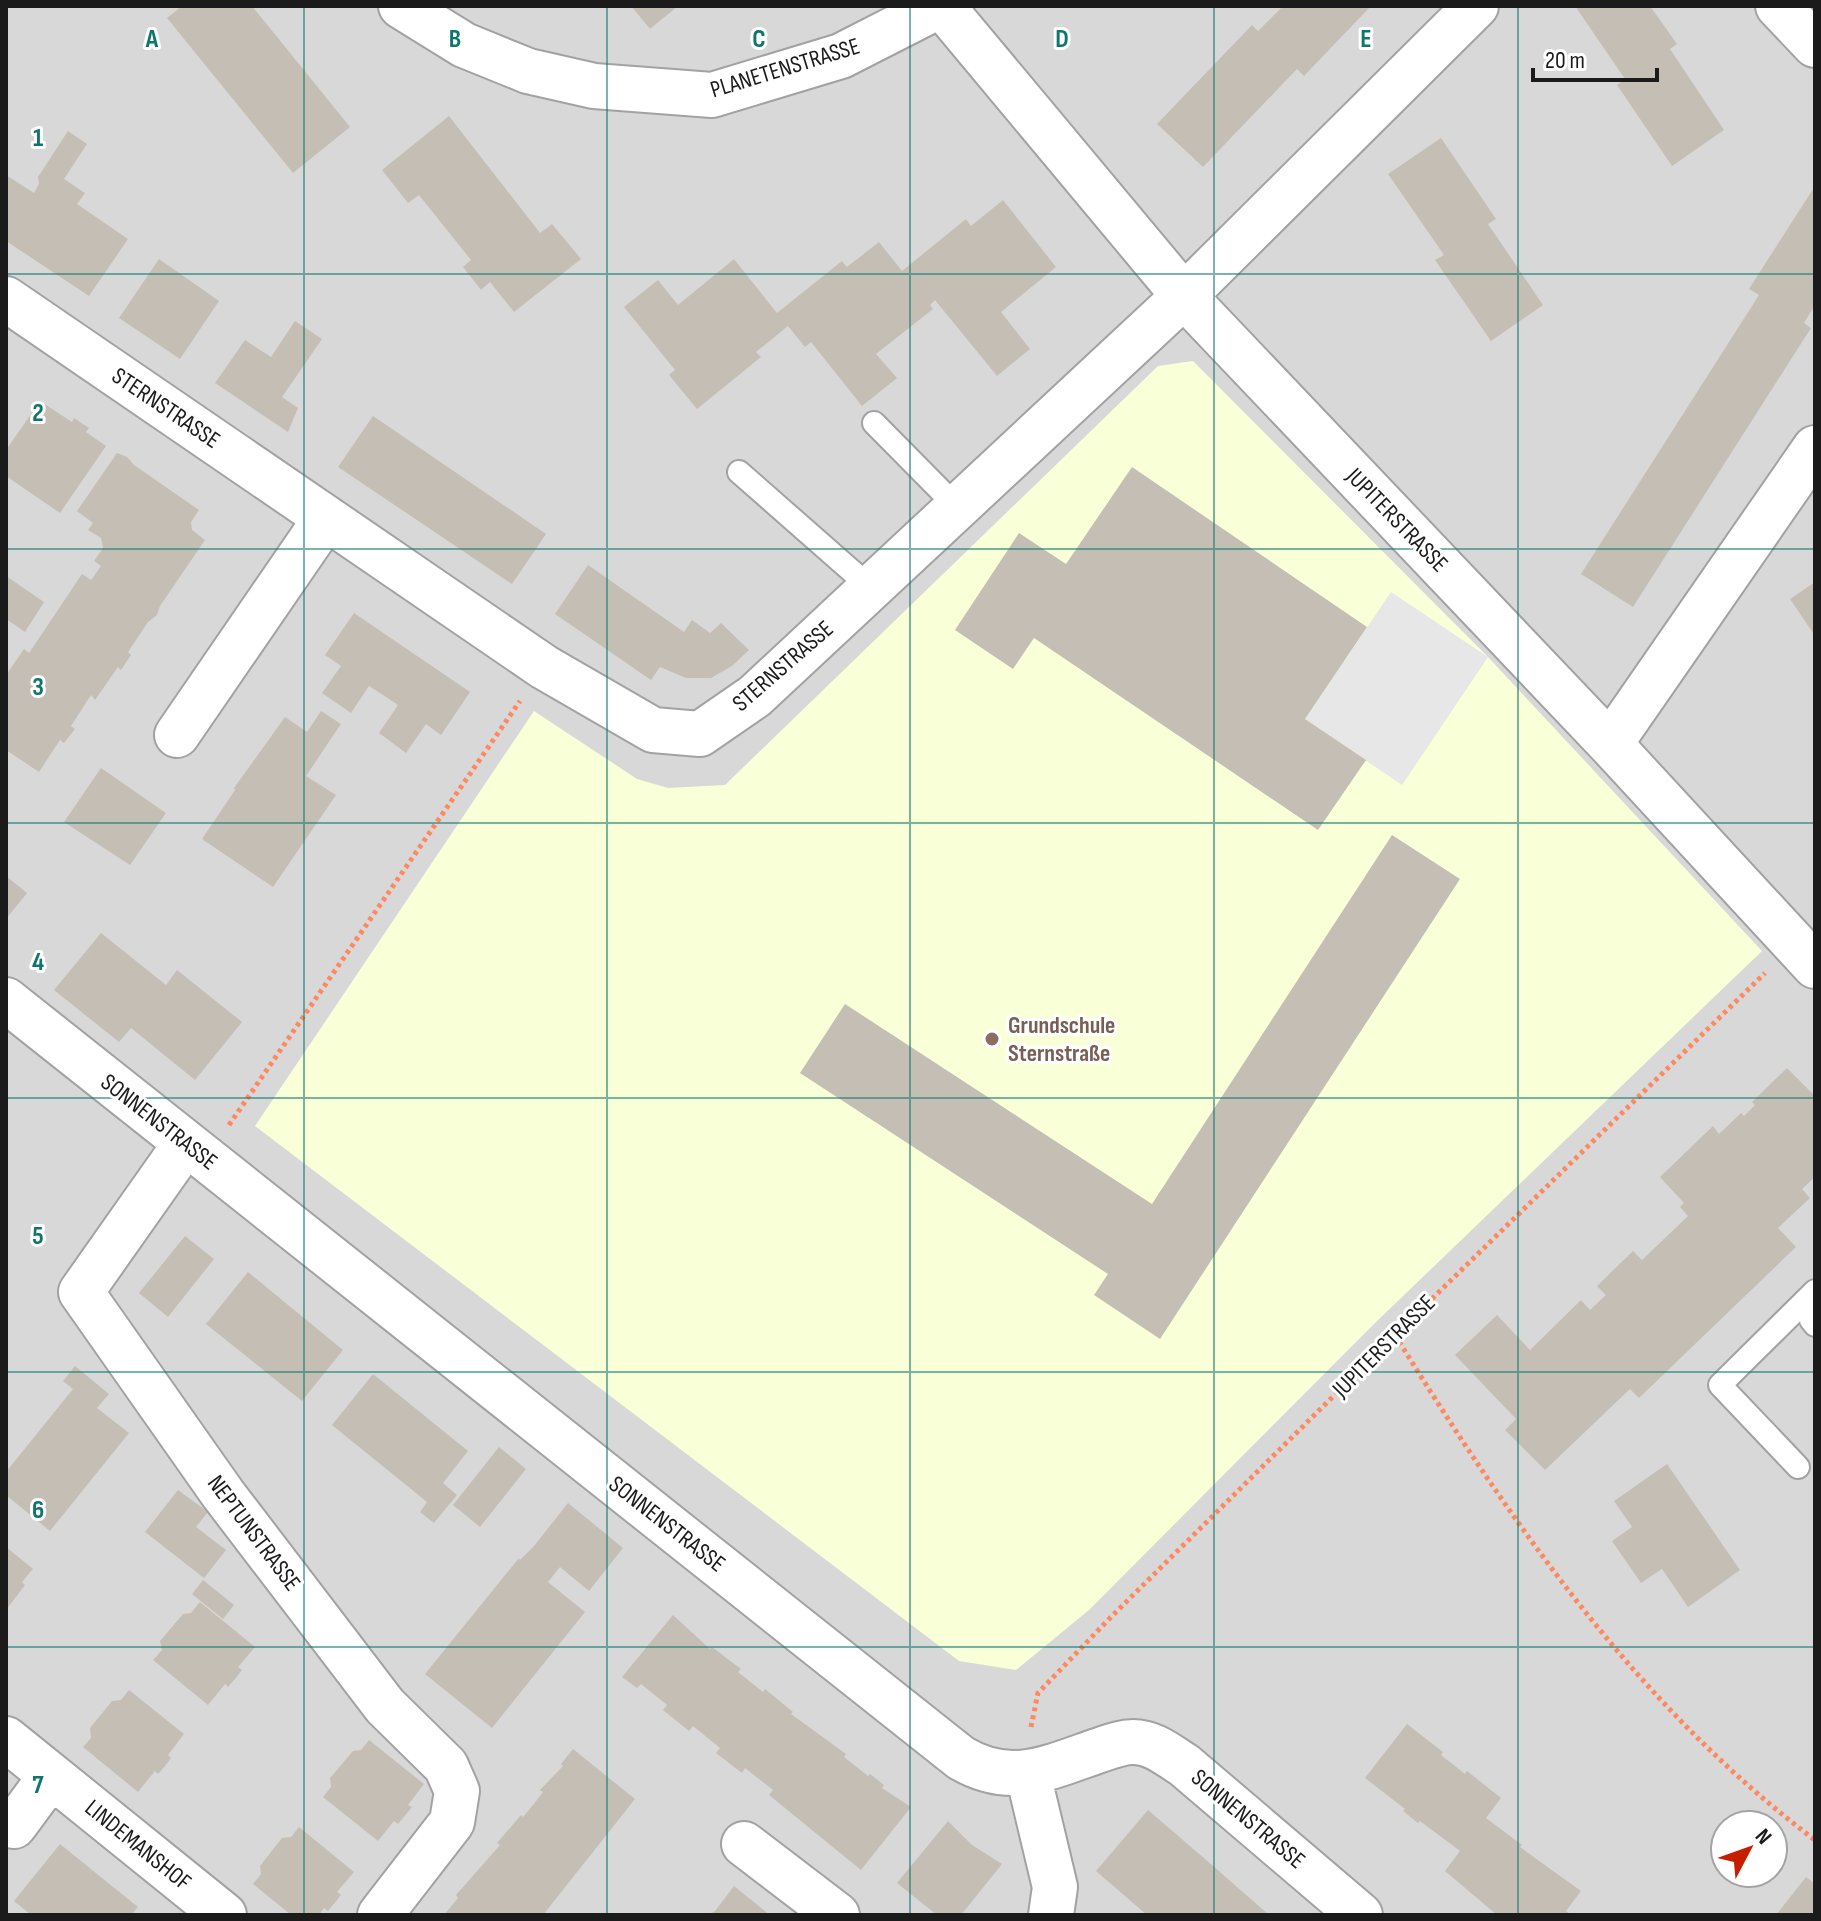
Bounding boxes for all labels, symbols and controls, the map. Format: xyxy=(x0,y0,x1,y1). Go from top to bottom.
text: A xyxy=(145,24,159,55)
text: B xyxy=(449,24,461,55)
text: C xyxy=(752,24,766,55)
text: D xyxy=(1055,24,1069,55)
text: E xyxy=(1360,24,1372,55)
street label: PLANETENSTRASSE xyxy=(707,32,863,104)
scale bar xyxy=(1533,32,1657,82)
text: 20 m xyxy=(1545,46,1585,75)
text: 1 xyxy=(33,123,43,154)
street label: STERNSTRASSE xyxy=(106,361,226,455)
text: 2 xyxy=(32,398,44,429)
street label: JUPITERSTRASSE xyxy=(1339,461,1454,578)
street label: STERNSTRASSE xyxy=(727,614,839,718)
text: 3 xyxy=(32,672,44,703)
text: 4 xyxy=(32,947,44,978)
place label: Grundschule Sternstraße xyxy=(1008,1011,1115,1068)
marker: Grundschule Sternstraße xyxy=(983,1030,1001,1048)
street label: SONNENSTRASSE xyxy=(95,1068,223,1176)
text: 5 xyxy=(32,1221,44,1252)
street label: JUPITERSTRASSE xyxy=(1326,1289,1441,1404)
street label: NEPTUNSTRASSE xyxy=(201,1469,307,1597)
street label: SONNENSTRASSE xyxy=(603,1470,731,1578)
text: 6 xyxy=(32,1495,44,1526)
street label: SONNENSTRASSE xyxy=(1185,1763,1311,1875)
text: 7 xyxy=(32,1770,44,1801)
street label: LINDEMANSHOF xyxy=(79,1793,197,1897)
north arrow xyxy=(1709,1809,1789,1889)
text: N xyxy=(1749,1824,1777,1850)

